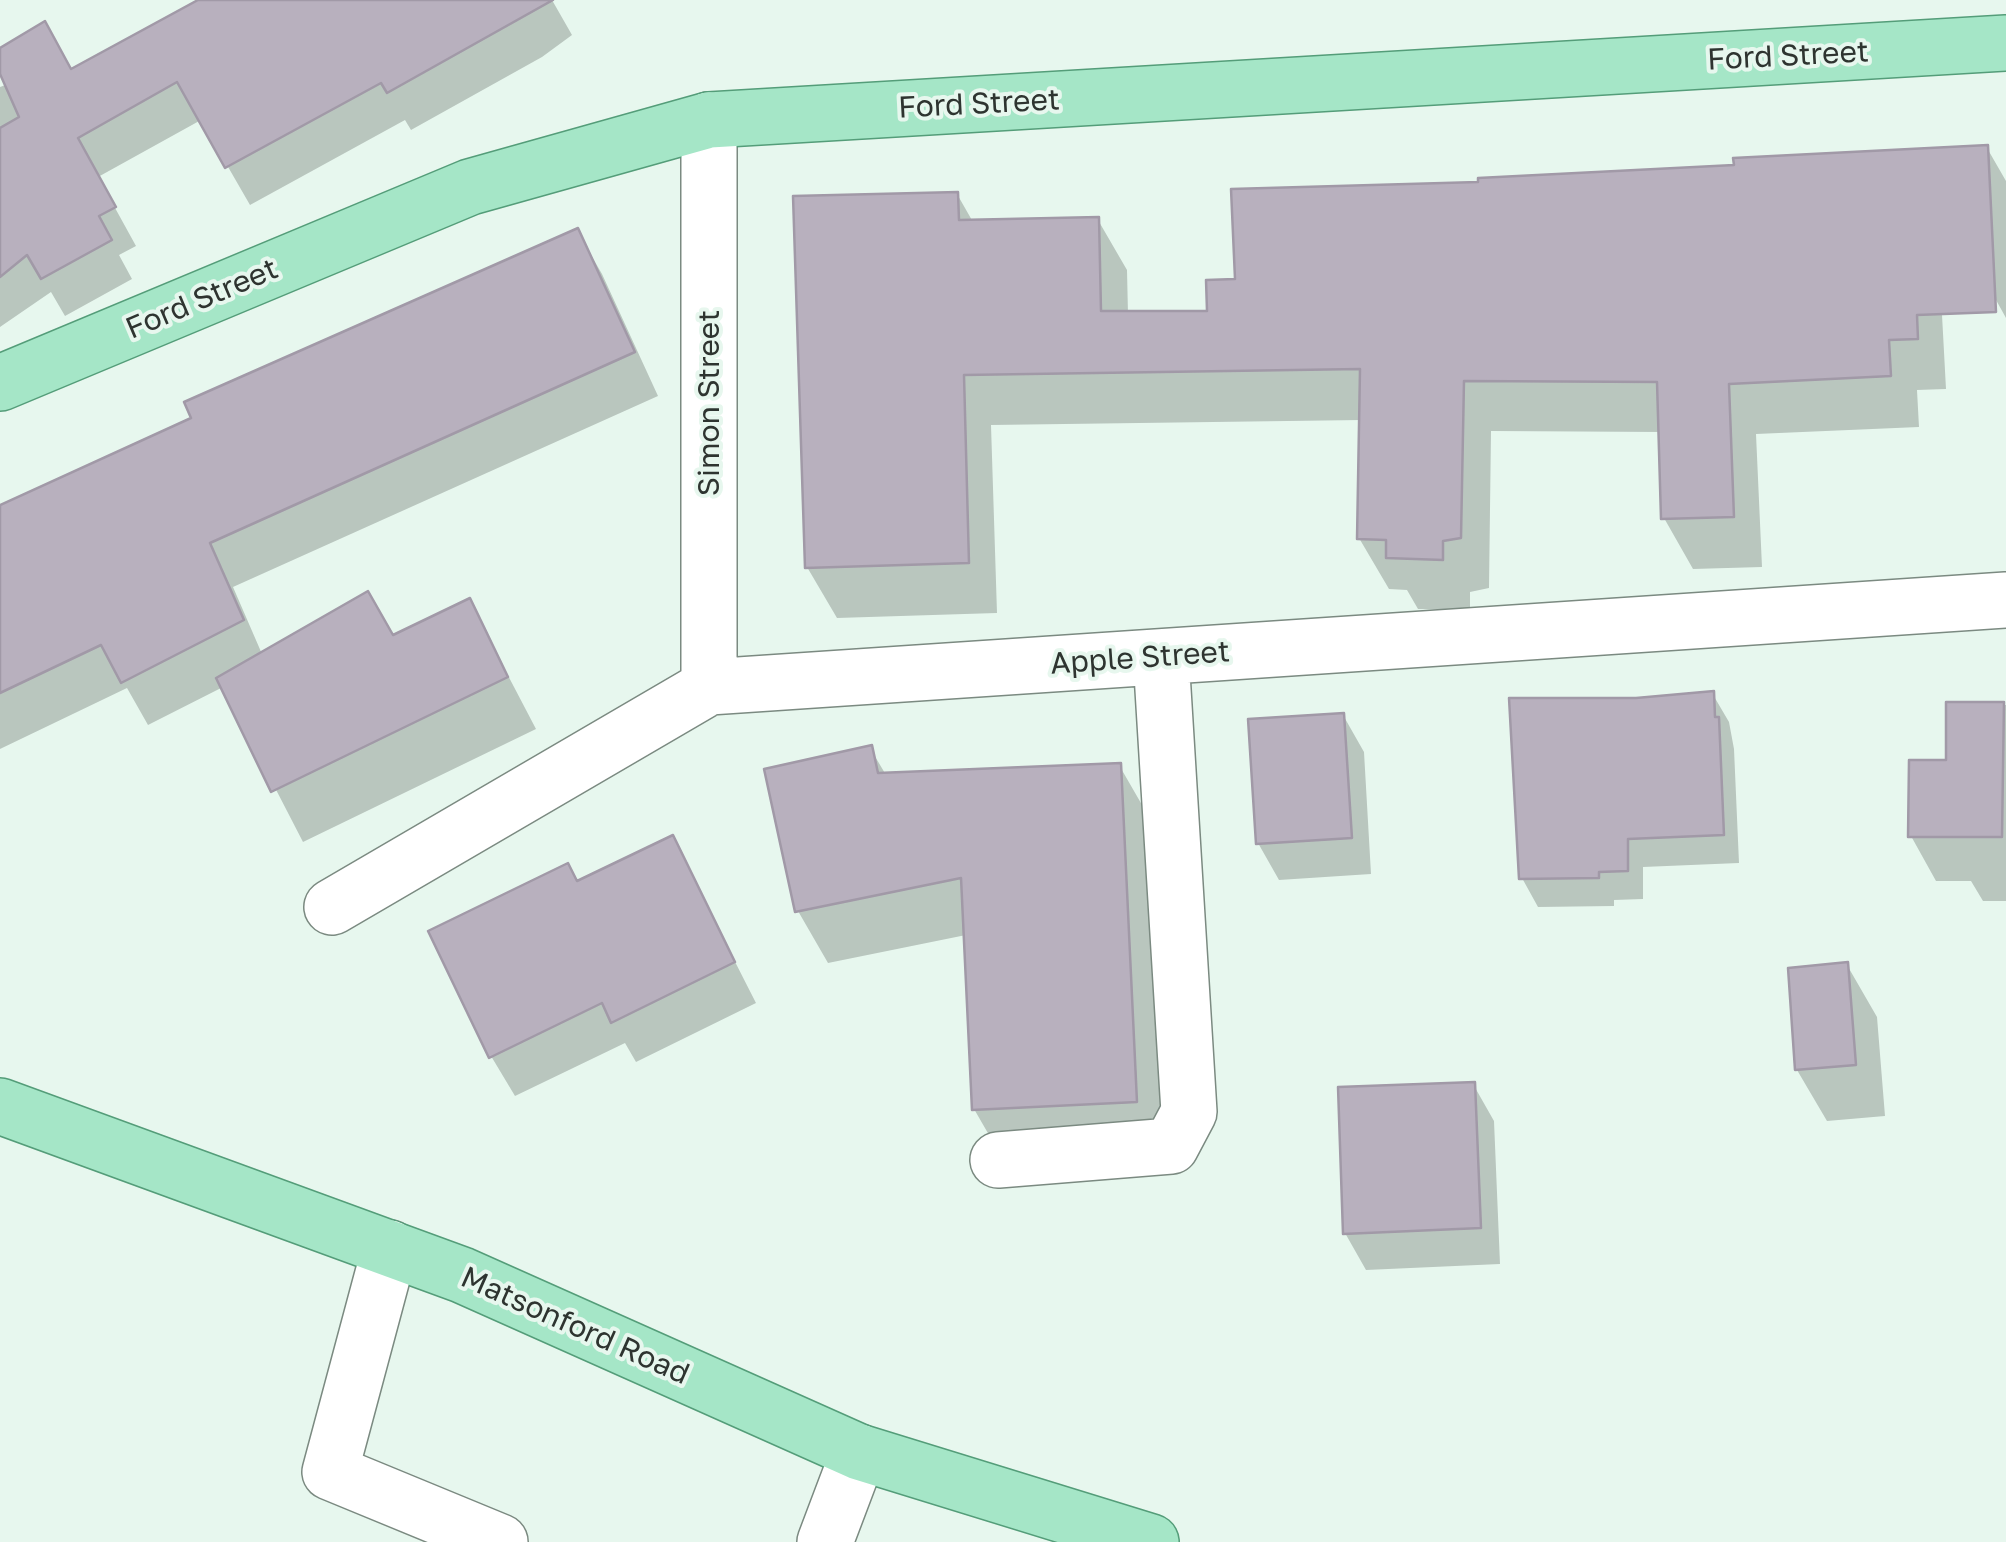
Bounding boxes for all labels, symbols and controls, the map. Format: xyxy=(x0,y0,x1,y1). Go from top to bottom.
street label: Ford Street xyxy=(1706,34,1870,78)
street label: Ford Street xyxy=(897,82,1061,126)
street label: Ford Street xyxy=(121,251,283,347)
street label: Simon Street xyxy=(691,310,727,496)
street label: Apple Street xyxy=(1049,634,1231,682)
street label: Matsonford Road xyxy=(455,1259,695,1393)

